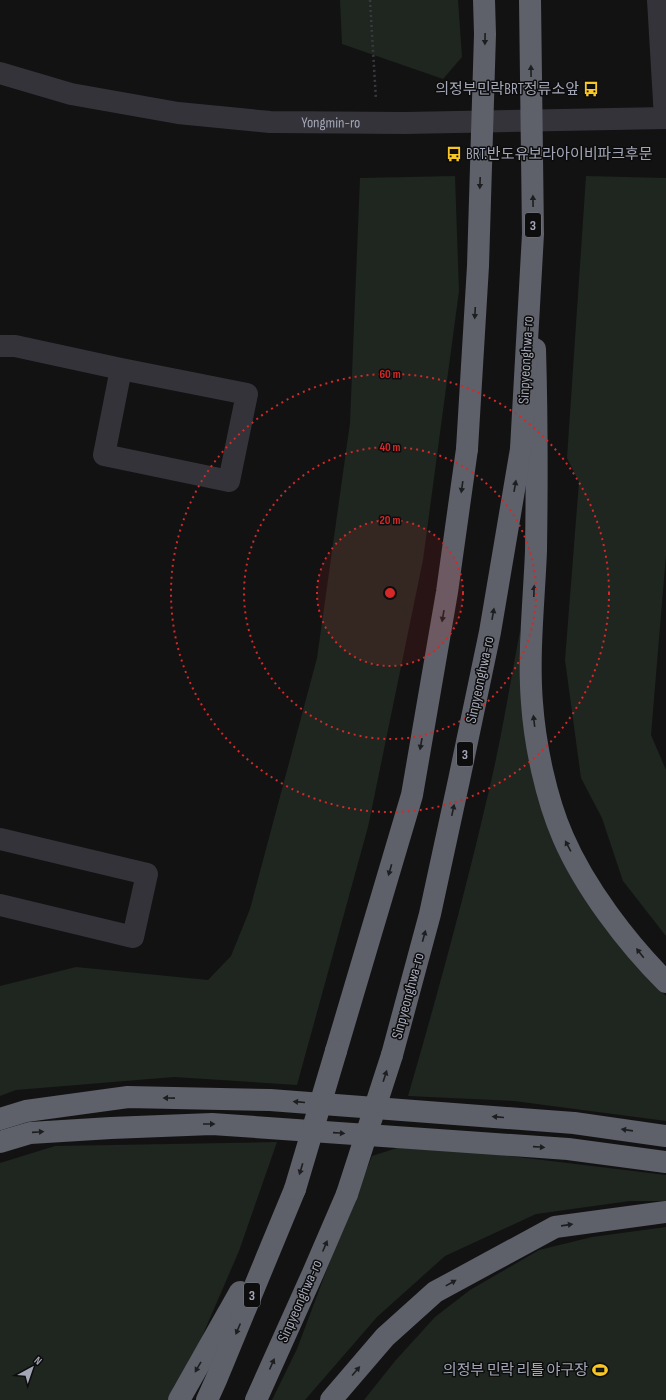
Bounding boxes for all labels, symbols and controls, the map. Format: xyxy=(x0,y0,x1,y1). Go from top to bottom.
one-way arrow xyxy=(482,33,488,46)
one-way arrow xyxy=(528,64,534,77)
place label: 의정부민락BRT정류소앞 xyxy=(435,80,579,99)
bus stop icon: 의정부민락BRT정류소앞 xyxy=(582,80,600,98)
street label: Yongmin-ro xyxy=(301,113,360,132)
bus stop icon: BRT.반도유보라아이비파크후문 xyxy=(445,145,463,163)
place label: BRT.반도유보라아이비파크후문 xyxy=(466,145,653,164)
one-way arrow xyxy=(477,177,484,189)
one-way arrow xyxy=(530,194,536,207)
road number: 3 xyxy=(525,213,541,237)
one-way arrow xyxy=(472,307,478,320)
street label: Sinpyeonghwa-ro xyxy=(514,315,538,405)
text: 60 m xyxy=(379,367,401,382)
text: 40 m xyxy=(379,440,401,455)
one-way arrow xyxy=(512,479,518,492)
one-way arrow xyxy=(459,481,465,493)
text: 20 m xyxy=(380,513,400,528)
one-way arrow xyxy=(531,584,537,597)
centre of rings xyxy=(383,586,397,600)
one-way arrow xyxy=(490,608,496,620)
one-way arrow xyxy=(440,610,446,622)
street label: Sinpyeonghwa-ro xyxy=(462,635,498,725)
one-way arrow xyxy=(531,715,537,727)
one-way arrow xyxy=(418,738,424,750)
road number: 3 xyxy=(457,742,473,766)
one-way arrow xyxy=(450,803,456,816)
one-way arrow xyxy=(564,840,571,851)
one-way arrow xyxy=(387,864,393,876)
one-way arrow xyxy=(421,930,427,942)
one-way arrow xyxy=(635,948,644,959)
street label: Sinpyeonghwa-ro xyxy=(387,951,429,1041)
one-way arrow xyxy=(382,1070,388,1082)
one-way arrow xyxy=(162,1095,175,1101)
one-way arrow xyxy=(293,1098,305,1105)
one-way arrow xyxy=(492,1114,504,1121)
one-way arrow xyxy=(203,1121,216,1127)
one-way arrow xyxy=(621,1127,633,1134)
one-way arrow xyxy=(32,1129,44,1136)
one-way arrow xyxy=(333,1129,345,1136)
one-way arrow xyxy=(533,1143,545,1150)
one-way arrow xyxy=(298,1163,304,1175)
one-way arrow xyxy=(561,1222,573,1228)
one-way arrow xyxy=(322,1240,328,1251)
street label: Sinpyeonghwa-ro xyxy=(273,1257,327,1345)
one-way arrow xyxy=(446,1280,457,1287)
road number: 3 xyxy=(244,1283,260,1307)
one-way arrow xyxy=(235,1323,241,1334)
north arrow xyxy=(12,1348,52,1388)
text: N xyxy=(32,1354,45,1368)
one-way arrow xyxy=(269,1359,275,1370)
one-way arrow xyxy=(195,1361,201,1372)
place label: 의정부 민락 리틀 야구장 xyxy=(443,1361,588,1380)
sports icon: 의정부 민락 리틀 야구장 xyxy=(591,1361,609,1379)
one-way arrow xyxy=(352,1365,361,1376)

